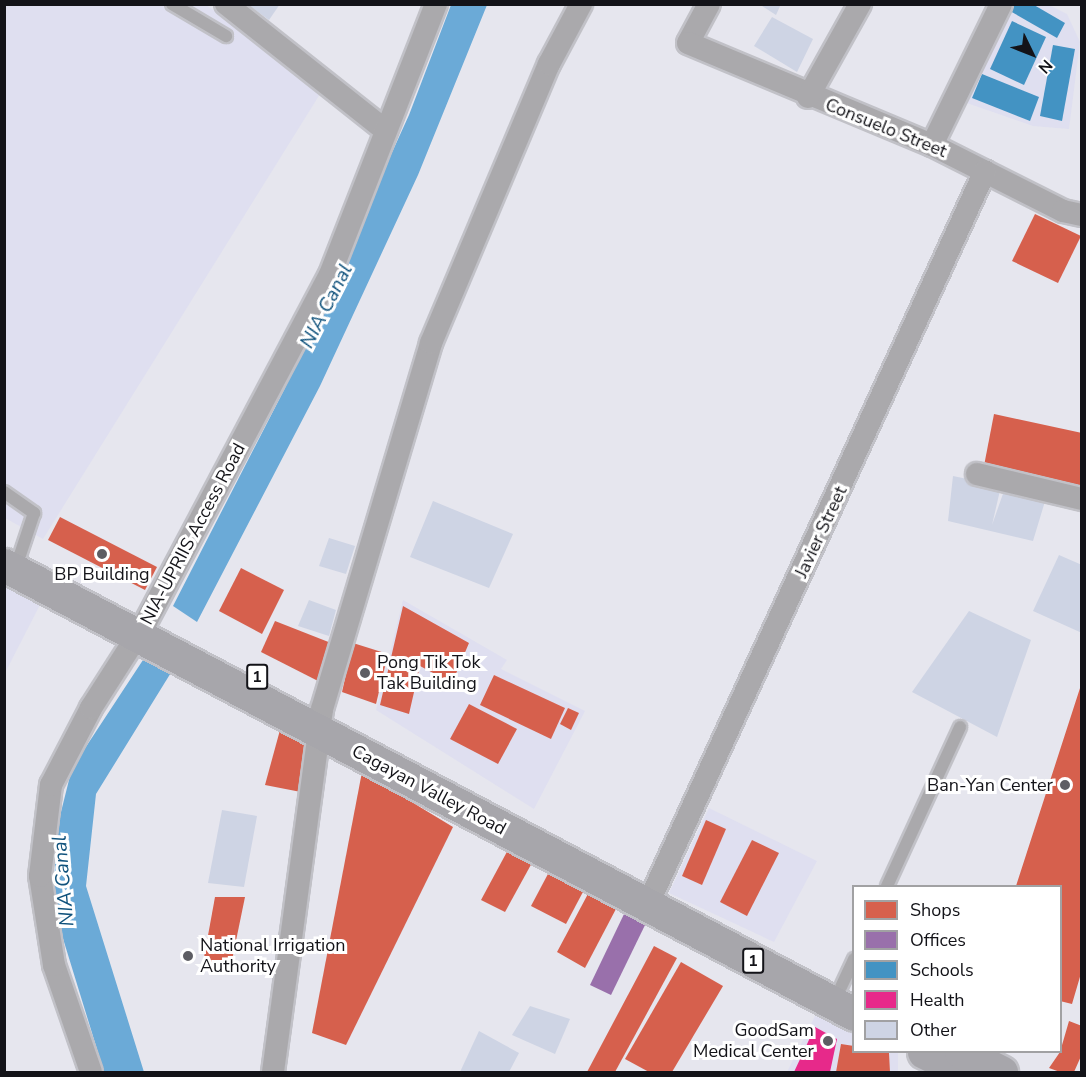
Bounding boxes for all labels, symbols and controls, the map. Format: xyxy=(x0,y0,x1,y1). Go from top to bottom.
north arrow xyxy=(1002,24,1062,84)
text: N xyxy=(1033,54,1057,78)
street label: Consuelo Street xyxy=(822,94,950,162)
water label: NIA Canal xyxy=(295,260,357,352)
street label: NIA-UPRIIS Access Road xyxy=(136,440,250,628)
street label: Javier Street xyxy=(790,483,852,581)
marker: BP Building xyxy=(95,547,109,561)
place label: BP Building xyxy=(54,563,150,585)
place label: Pong Tik Tok Tak Building xyxy=(377,652,481,694)
road number: 1 xyxy=(245,664,269,690)
marker: Pong Tik Tok Tak Building xyxy=(358,666,372,680)
street label: Cagayan Valley Road xyxy=(348,740,510,840)
place label: Ban-Yan Center xyxy=(927,774,1053,796)
marker: Ban-Yan Center xyxy=(1058,778,1072,792)
water label: NIA Canal xyxy=(47,835,79,927)
legend xyxy=(852,885,1062,1053)
text: Shops xyxy=(910,898,960,922)
text: Offices xyxy=(910,928,966,952)
place label: National Irrigation Authority xyxy=(200,935,346,978)
road number: 1 xyxy=(741,948,765,974)
marker: National Irrigation Authority xyxy=(181,949,195,963)
text: Schools xyxy=(910,958,974,982)
text: Health xyxy=(910,988,965,1012)
text: Other xyxy=(910,1018,956,1042)
place label: GoodSam Medical Center xyxy=(693,1020,814,1062)
marker: GoodSam Medical Center xyxy=(819,1032,837,1050)

